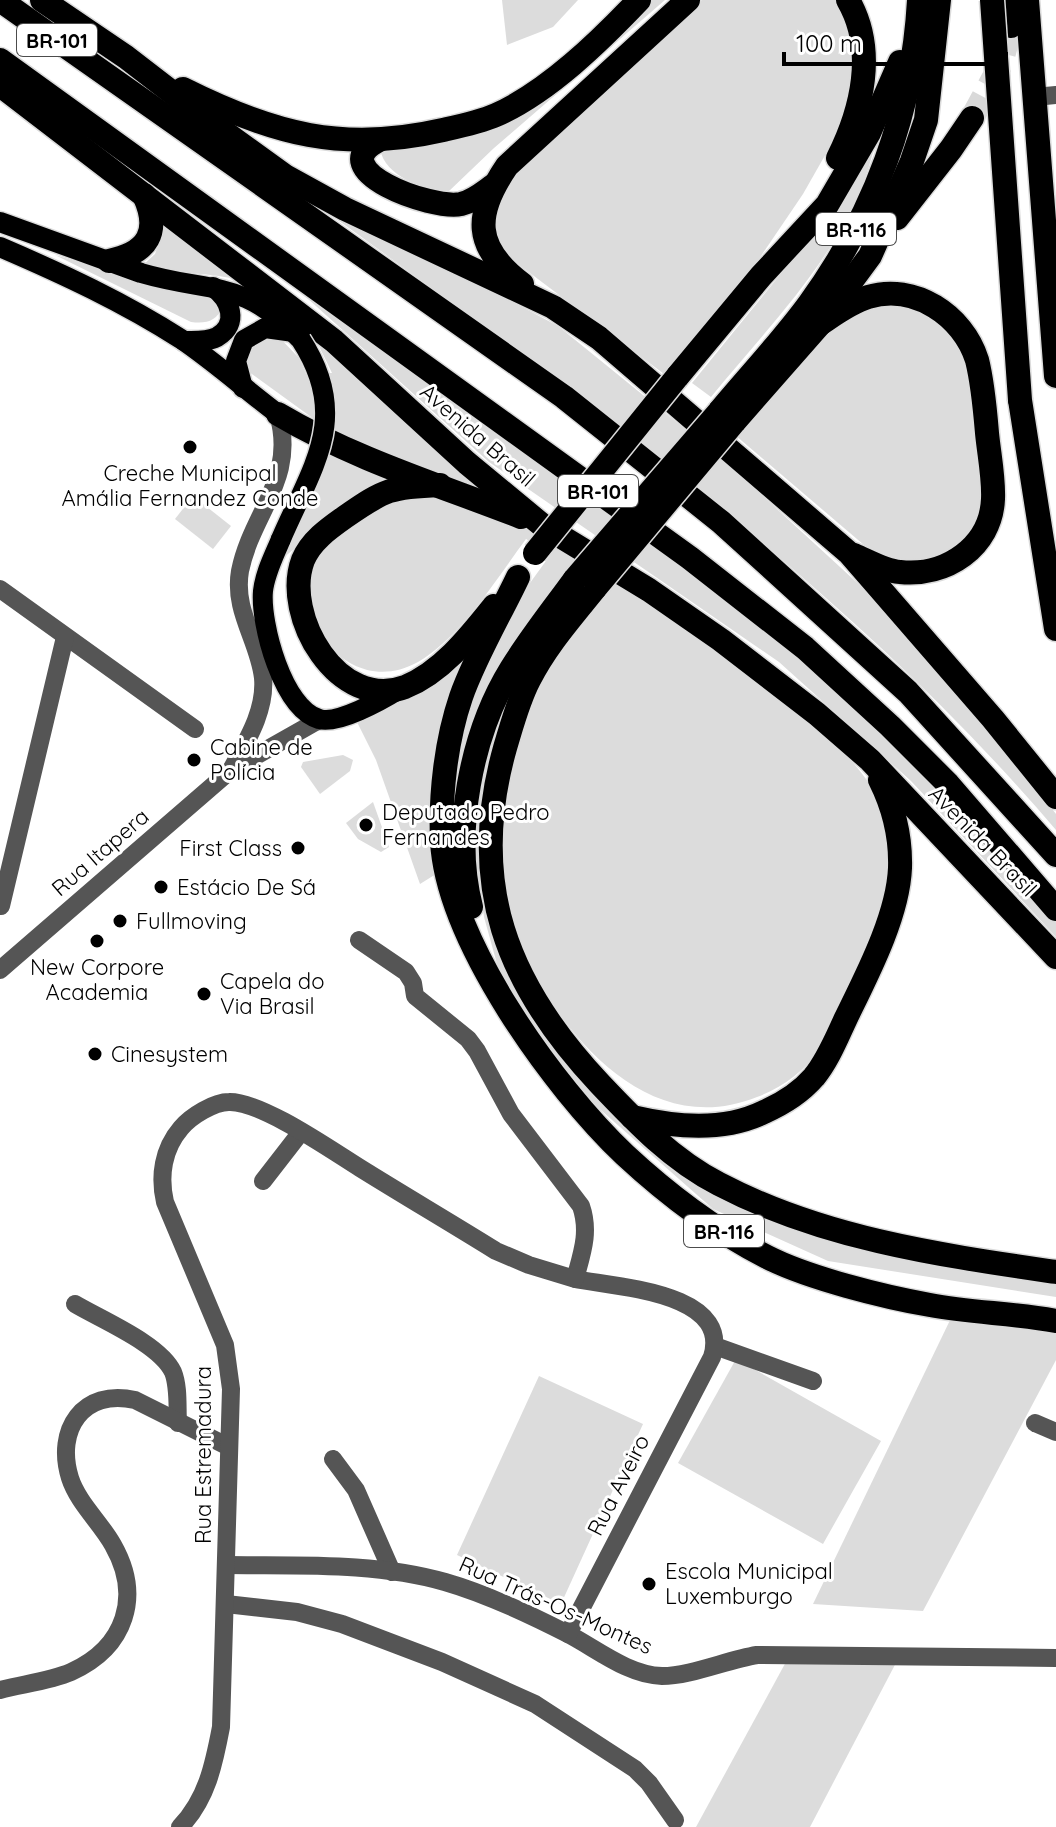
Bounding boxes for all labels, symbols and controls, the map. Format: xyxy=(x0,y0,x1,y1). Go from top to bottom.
scale bar xyxy=(784,16,1006,66)
road number: BR-101 xyxy=(17,24,97,56)
text: 100 m xyxy=(796,28,862,58)
road number: BR-116 xyxy=(816,213,896,245)
street label: Avenida Brasil xyxy=(415,377,541,493)
marker: Creche Municipal Amália Fernandez Conde xyxy=(181,438,199,456)
place label: Creche Municipal Amália Fernandez Conde xyxy=(62,459,318,512)
road number: BR-101 xyxy=(558,475,638,507)
place label: Cabine de Polícia xyxy=(210,733,313,786)
marker: Cabine de Polícia xyxy=(185,751,203,769)
street label: Avenida Brasil xyxy=(923,780,1043,902)
place label: Deputado Pedro Fernandes xyxy=(382,798,550,851)
street label: Rua Itapera xyxy=(46,802,154,902)
marker: Deputado Pedro Fernandes xyxy=(357,816,375,834)
place label: First Class xyxy=(179,834,282,862)
marker: First Class xyxy=(289,839,307,857)
place label: Estácio De Sá xyxy=(177,873,316,901)
marker: Estácio De Sá xyxy=(152,878,170,896)
place label: Fullmoving xyxy=(136,907,247,935)
marker: Fullmoving xyxy=(111,912,129,930)
marker: New Corpore Academia xyxy=(88,932,106,950)
place label: New Corpore Academia xyxy=(30,953,164,1006)
place label: Capela do Via Brasil xyxy=(220,967,324,1020)
marker: Capela do Via Brasil xyxy=(195,985,213,1003)
place label: Cinesystem xyxy=(111,1040,228,1068)
marker: Cinesystem xyxy=(86,1045,104,1063)
road number: BR-116 xyxy=(684,1215,764,1247)
street label: Rua Estremadura xyxy=(189,1366,217,1544)
street label: Rua Aveiro xyxy=(581,1430,655,1540)
street label: Rua Trás-Os-Montes xyxy=(455,1550,657,1660)
place label: Escola Municipal Luxemburgo xyxy=(665,1557,833,1610)
marker: Escola Municipal Luxemburgo xyxy=(640,1575,658,1593)

